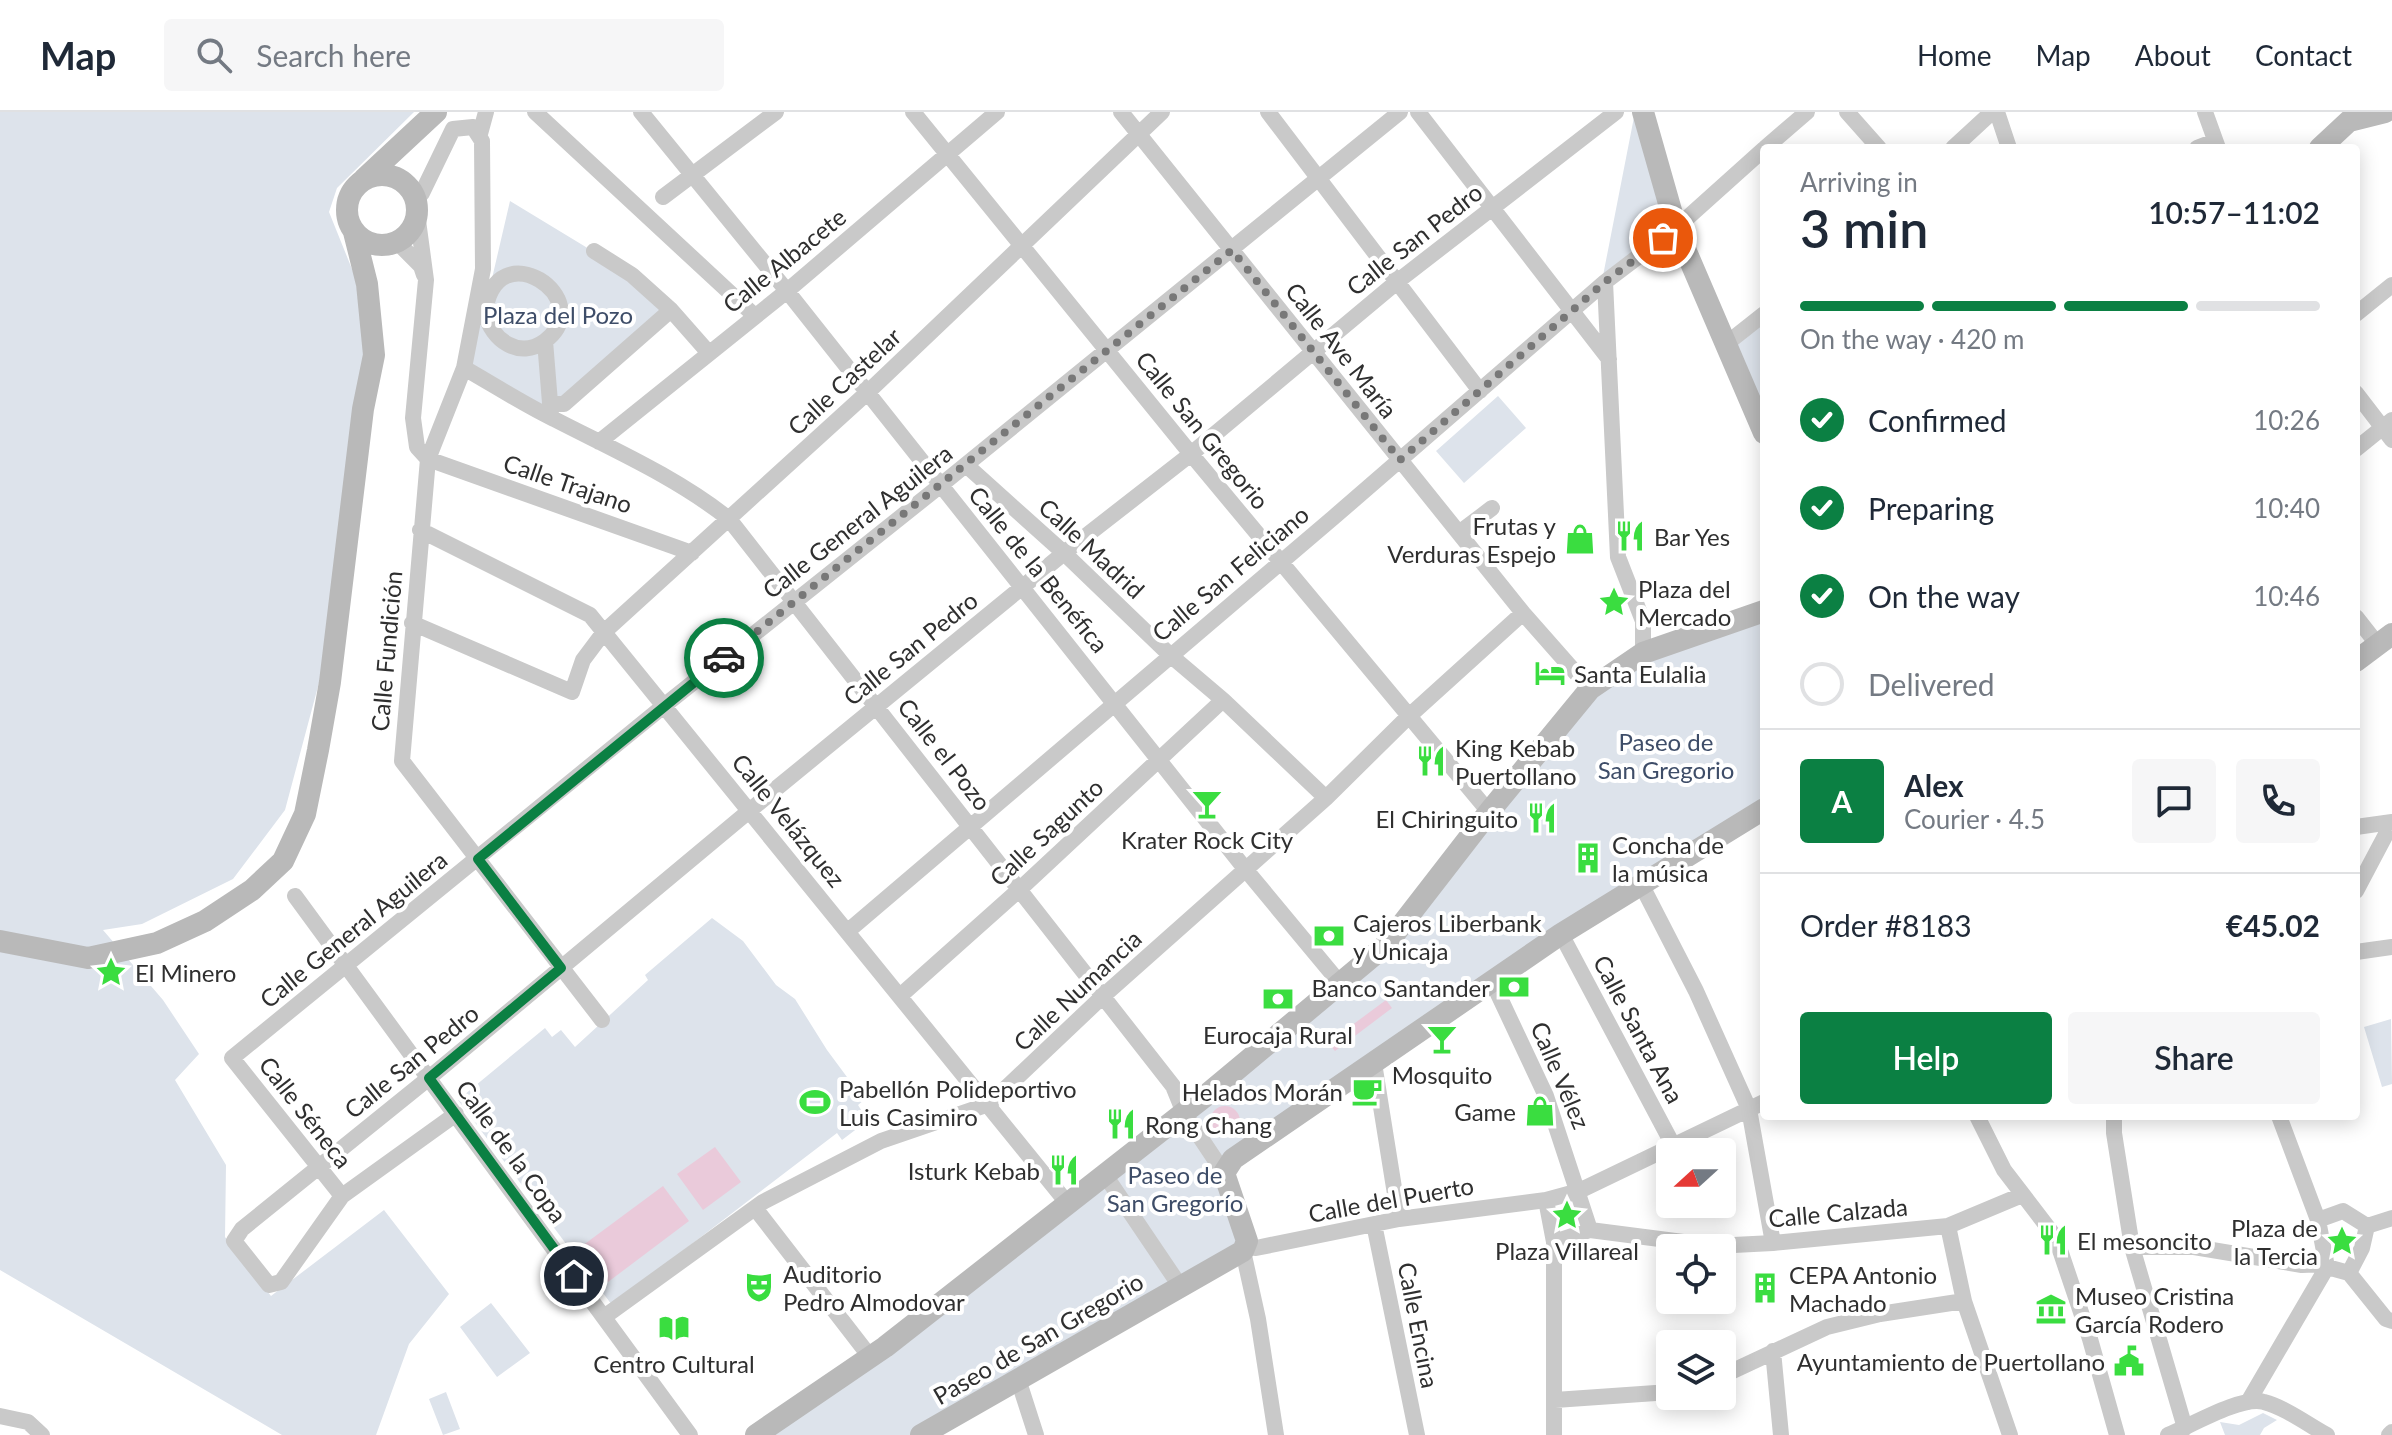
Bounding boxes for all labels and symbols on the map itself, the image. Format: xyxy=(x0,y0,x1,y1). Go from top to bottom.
street label: Calle San Pedro xyxy=(1340,177,1488,301)
street label: Calle Albacete xyxy=(717,202,851,318)
pin xyxy=(1629,204,1697,272)
street label: Calle Ave María xyxy=(1280,277,1404,423)
park label: Plaza del Pozo xyxy=(483,300,633,329)
street label: Calle Castelar xyxy=(781,321,907,441)
street label: Calle San Gregorio xyxy=(1130,345,1276,515)
street label: Calle General Aguilera xyxy=(757,438,957,604)
street label: Calle Trajano xyxy=(500,447,636,519)
street label: Calle de la Benéfica xyxy=(963,480,1115,658)
street label: Calle Madrid xyxy=(1033,492,1151,604)
street label: Calle San Feliciano xyxy=(1146,499,1314,647)
place label: Frutas y Verduras Espejo xyxy=(1387,511,1557,568)
restaurant icon: Bar Yes xyxy=(1613,519,1647,553)
shop icon: Frutas y Verduras Espejo xyxy=(1563,522,1597,556)
place label: Bar Yes xyxy=(1654,522,1730,551)
street label: Calle Fundición xyxy=(365,570,407,732)
place label: Plaza del Mercado xyxy=(1638,574,1731,631)
street label: Calle San Pedro xyxy=(837,585,983,711)
place icon: Plaza del Mercado xyxy=(1597,585,1631,619)
courier xyxy=(684,618,764,698)
hotel icon: Santa Eulalia xyxy=(1533,656,1567,690)
place label: Santa Eulalia xyxy=(1574,659,1706,688)
street label: Calle el Pozo xyxy=(892,692,998,816)
park label: Paseo de San Gregorio xyxy=(1598,727,1734,784)
place label: King Kebab Puertollano xyxy=(1455,733,1577,790)
restaurant icon: King Kebab Puertollano xyxy=(1414,744,1448,778)
street label: Calle Velázquez xyxy=(726,748,852,893)
street label: Calle Sagunto xyxy=(983,772,1109,892)
bar icon: Krater Rock City xyxy=(1190,787,1224,821)
restaurant icon: El Chiringuito xyxy=(1525,801,1559,835)
place label: El Chiringuito xyxy=(1376,804,1518,833)
place label: Krater Rock City xyxy=(1121,825,1294,854)
place label: Concha de la música xyxy=(1612,830,1724,887)
building icon: Concha de la música xyxy=(1571,841,1605,875)
street label: Calle General Aguilera xyxy=(254,845,452,1013)
place label: Cajeros Liberbank y Unicaja xyxy=(1353,908,1542,965)
bank icon: Cajeros Liberbank y Unicaja xyxy=(1312,919,1346,953)
street label: Calle Numancia xyxy=(1007,924,1147,1056)
street label: Calle Santa Ana xyxy=(1588,950,1690,1108)
place icon: El Minero xyxy=(94,955,128,989)
place label: El Minero xyxy=(135,958,236,987)
bank icon: Banco Santander xyxy=(1497,970,1531,1004)
place label: Banco Santander xyxy=(1312,973,1490,1002)
bank icon: Eurocaja Rural xyxy=(1261,982,1295,1016)
street label: Calle San Pedro xyxy=(338,998,484,1124)
street label: Calle Vélez xyxy=(1525,1017,1597,1133)
place label: Eurocaja Rural xyxy=(1203,1020,1353,1049)
bar icon: Mosquito xyxy=(1425,1022,1459,1056)
street label: Calle Séneca xyxy=(254,1051,358,1173)
place label: Mosquito xyxy=(1392,1060,1492,1089)
street label: Calle de la Copa xyxy=(451,1074,573,1228)
place label: Pabellón Polideportivo Luis Casimiro xyxy=(839,1074,1077,1131)
cafe icon: Helados Morán xyxy=(1350,1074,1384,1108)
place label: Helados Morán xyxy=(1182,1077,1343,1106)
sports icon: Pabellón Polideportivo Luis Casimiro xyxy=(798,1085,832,1119)
shop icon: Game xyxy=(1523,1094,1557,1128)
place label: Game xyxy=(1454,1097,1516,1126)
restaurant icon: Rong Chang xyxy=(1104,1107,1138,1141)
place label: Rong Chang xyxy=(1145,1110,1272,1139)
north arrow xyxy=(1656,1138,1736,1218)
restaurant icon: Isturk Kebab xyxy=(1047,1153,1081,1187)
place label: Isturk Kebab xyxy=(908,1156,1040,1185)
park label: Paseo de San Gregorío xyxy=(1107,1160,1243,1217)
street label: Calle del Puerto xyxy=(1306,1170,1476,1228)
street label: Calle Calzada xyxy=(1767,1191,1909,1233)
place icon: Plaza Villareal xyxy=(1550,1198,1584,1232)
place label: Plaza de la Tercia xyxy=(2231,1213,2318,1270)
restaurant icon: El mesoncito xyxy=(2036,1223,2070,1257)
place icon: Plaza de la Tercia xyxy=(2325,1224,2359,1258)
place label: El mesoncito xyxy=(2077,1226,2212,1255)
place label: Plaza Villareal xyxy=(1495,1236,1639,1265)
pin xyxy=(540,1242,608,1310)
place label: Auditorio Pedro Almodovar xyxy=(783,1259,965,1316)
street label: Calle Encina xyxy=(1393,1260,1445,1390)
place label: CEPA Antonio Machado xyxy=(1789,1260,1937,1317)
street label: Paseo de San Gregorio xyxy=(928,1266,1148,1410)
theatre icon: Auditorio Pedro Almodovar xyxy=(742,1270,776,1304)
building icon: CEPA Antonio Machado xyxy=(1748,1271,1782,1305)
place label: Museo Cristina García Rodero xyxy=(2075,1281,2234,1338)
museum icon: Museo Cristina García Rodero xyxy=(2034,1292,2068,1326)
library icon: Centro Cultural xyxy=(657,1311,691,1345)
public building icon: Ayuntamiento de Puertollano xyxy=(2112,1344,2146,1378)
place label: Ayuntamiento de Puertollano xyxy=(1797,1347,2105,1376)
place label: Centro Cultural xyxy=(593,1349,755,1378)

